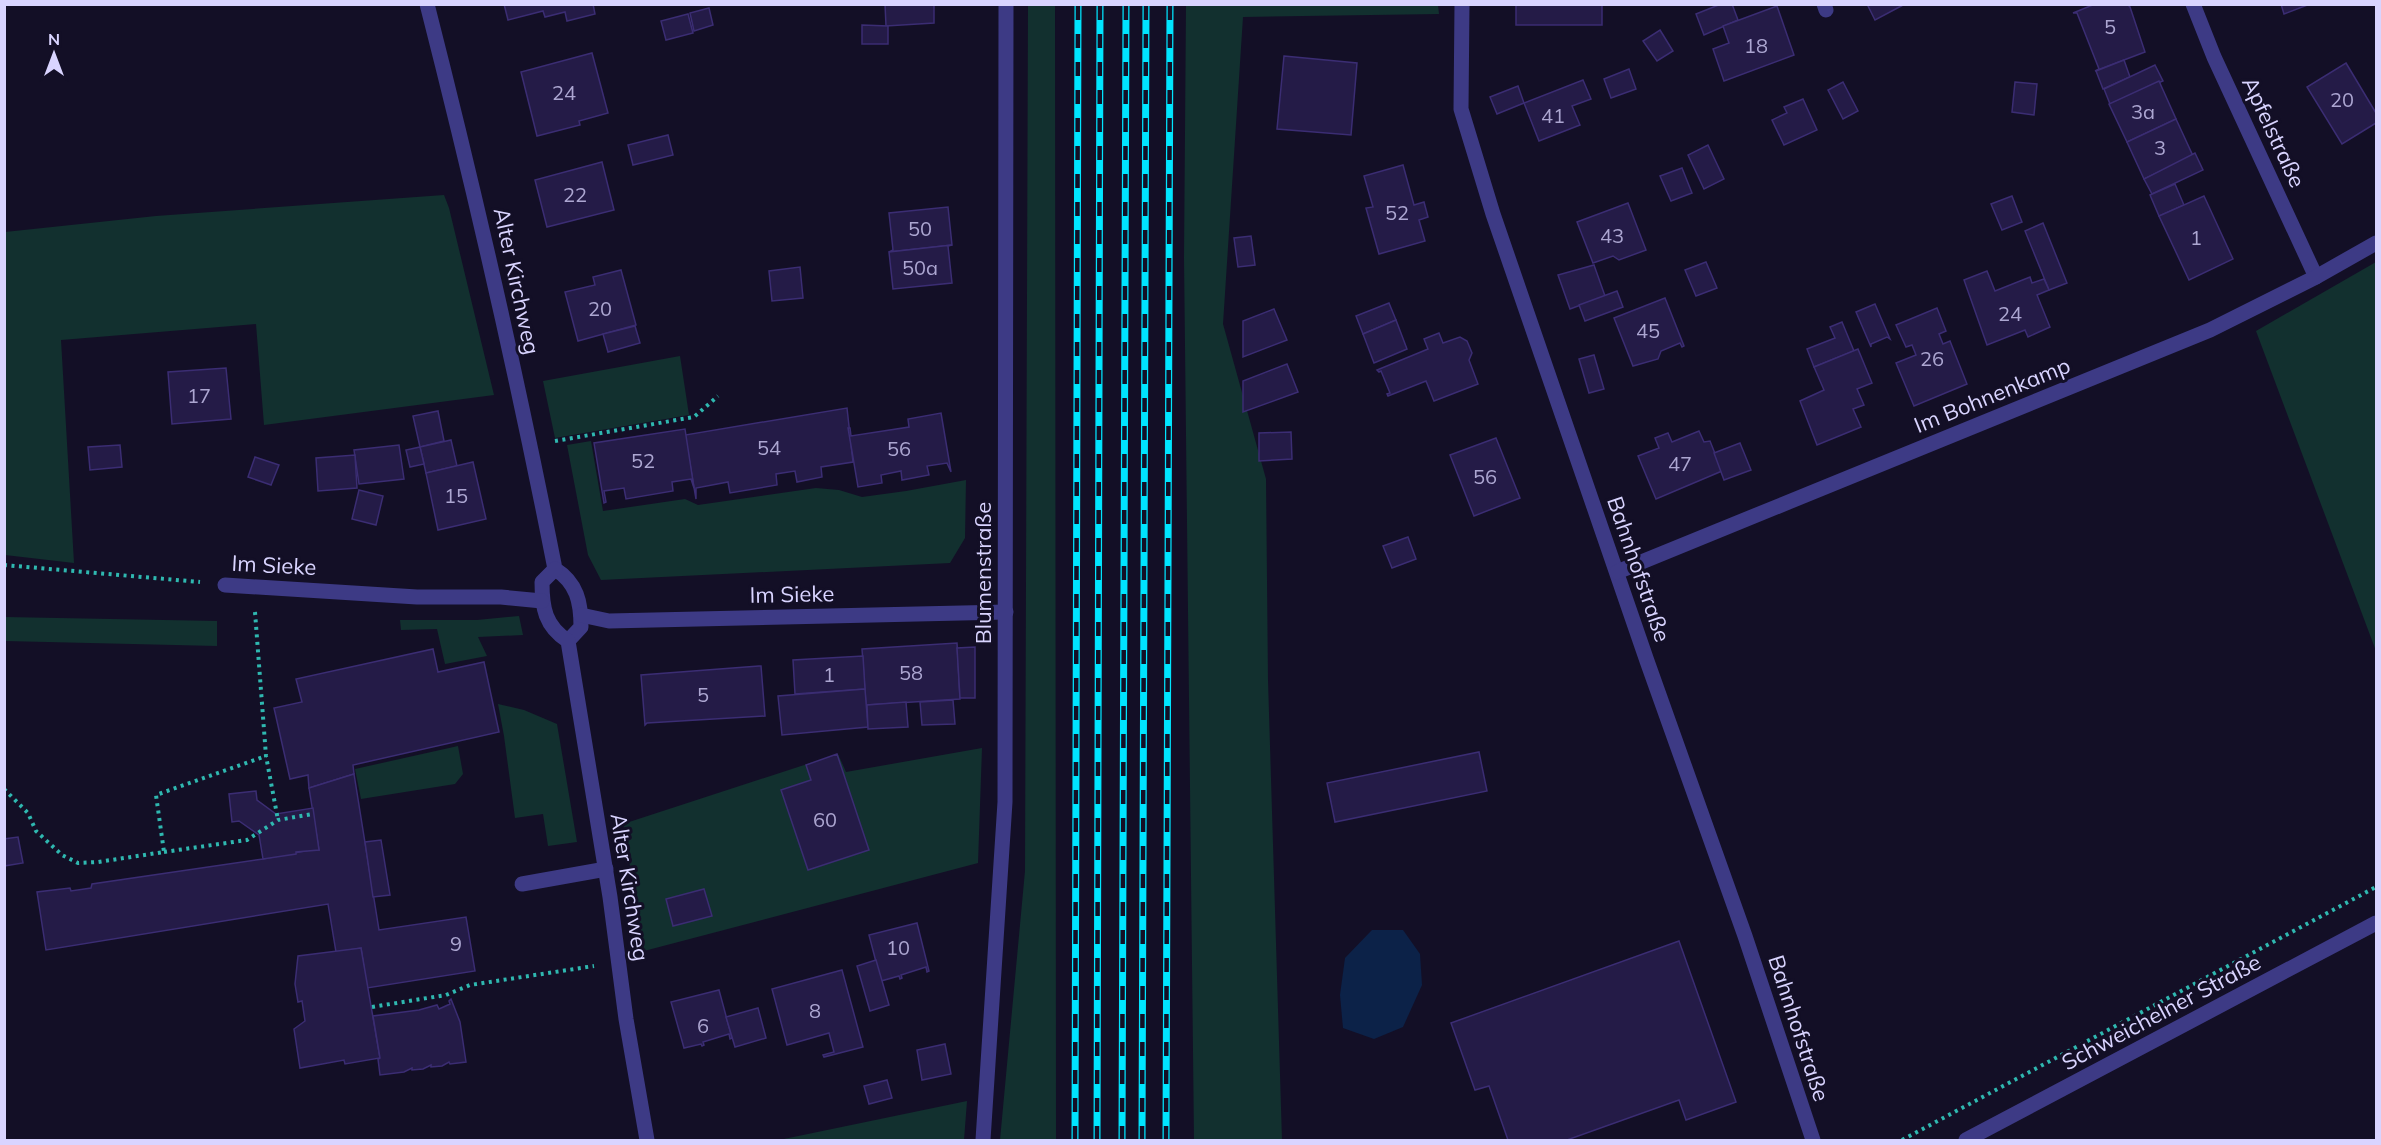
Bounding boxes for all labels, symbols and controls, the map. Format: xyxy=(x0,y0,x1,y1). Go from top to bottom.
house number: 5 xyxy=(2104,14,2116,39)
north arrow xyxy=(24,24,84,84)
text: N xyxy=(48,29,60,49)
house number: 18 xyxy=(1744,33,1768,58)
street label: Apfelstraße xyxy=(2236,72,2312,192)
house number: 24 xyxy=(552,80,576,105)
house number: 20 xyxy=(2330,87,2354,112)
house number: 3a xyxy=(2131,99,2155,124)
house number: 41 xyxy=(1541,103,1565,128)
house number: 3 xyxy=(2154,135,2166,160)
house number: 22 xyxy=(563,182,587,207)
house number: 52 xyxy=(1385,200,1409,225)
street label: Alter Kirchweg xyxy=(488,205,546,357)
house number: 50 xyxy=(908,216,932,241)
house number: 43 xyxy=(1600,223,1624,248)
house number: 1 xyxy=(2190,225,2202,250)
house number: 50a xyxy=(902,255,938,280)
house number: 20 xyxy=(588,296,612,321)
house number: 24 xyxy=(1998,301,2022,326)
house number: 45 xyxy=(1636,318,1660,343)
house number: 26 xyxy=(1920,346,1944,371)
street label: Im Bohnenkamp xyxy=(1910,351,2074,439)
house number: 17 xyxy=(187,383,211,408)
house number: 54 xyxy=(757,435,781,460)
house number: 56 xyxy=(887,436,911,461)
house number: 52 xyxy=(631,448,655,473)
house number: 47 xyxy=(1668,451,1692,476)
house number: 56 xyxy=(1473,464,1497,489)
house number: 15 xyxy=(444,483,468,508)
street label: Bahnhofstraße xyxy=(1601,493,1677,645)
street label: Blumenstraße xyxy=(969,502,997,644)
street label: Im Sieke xyxy=(231,549,317,581)
street label: Im Sieke xyxy=(749,579,835,609)
house number: 58 xyxy=(899,660,923,685)
house number: 1 xyxy=(823,662,835,687)
house number: 5 xyxy=(697,682,709,707)
house number: 60 xyxy=(813,807,837,832)
street label: Alter Kirchweg xyxy=(604,811,656,963)
house number: 9 xyxy=(450,931,462,956)
house number: 10 xyxy=(886,935,910,960)
street label: Schweichelner Straße xyxy=(2057,948,2265,1076)
street label: Bahnhofstraße xyxy=(1762,951,1836,1105)
house number: 8 xyxy=(809,998,821,1023)
house number: 6 xyxy=(697,1013,709,1038)

